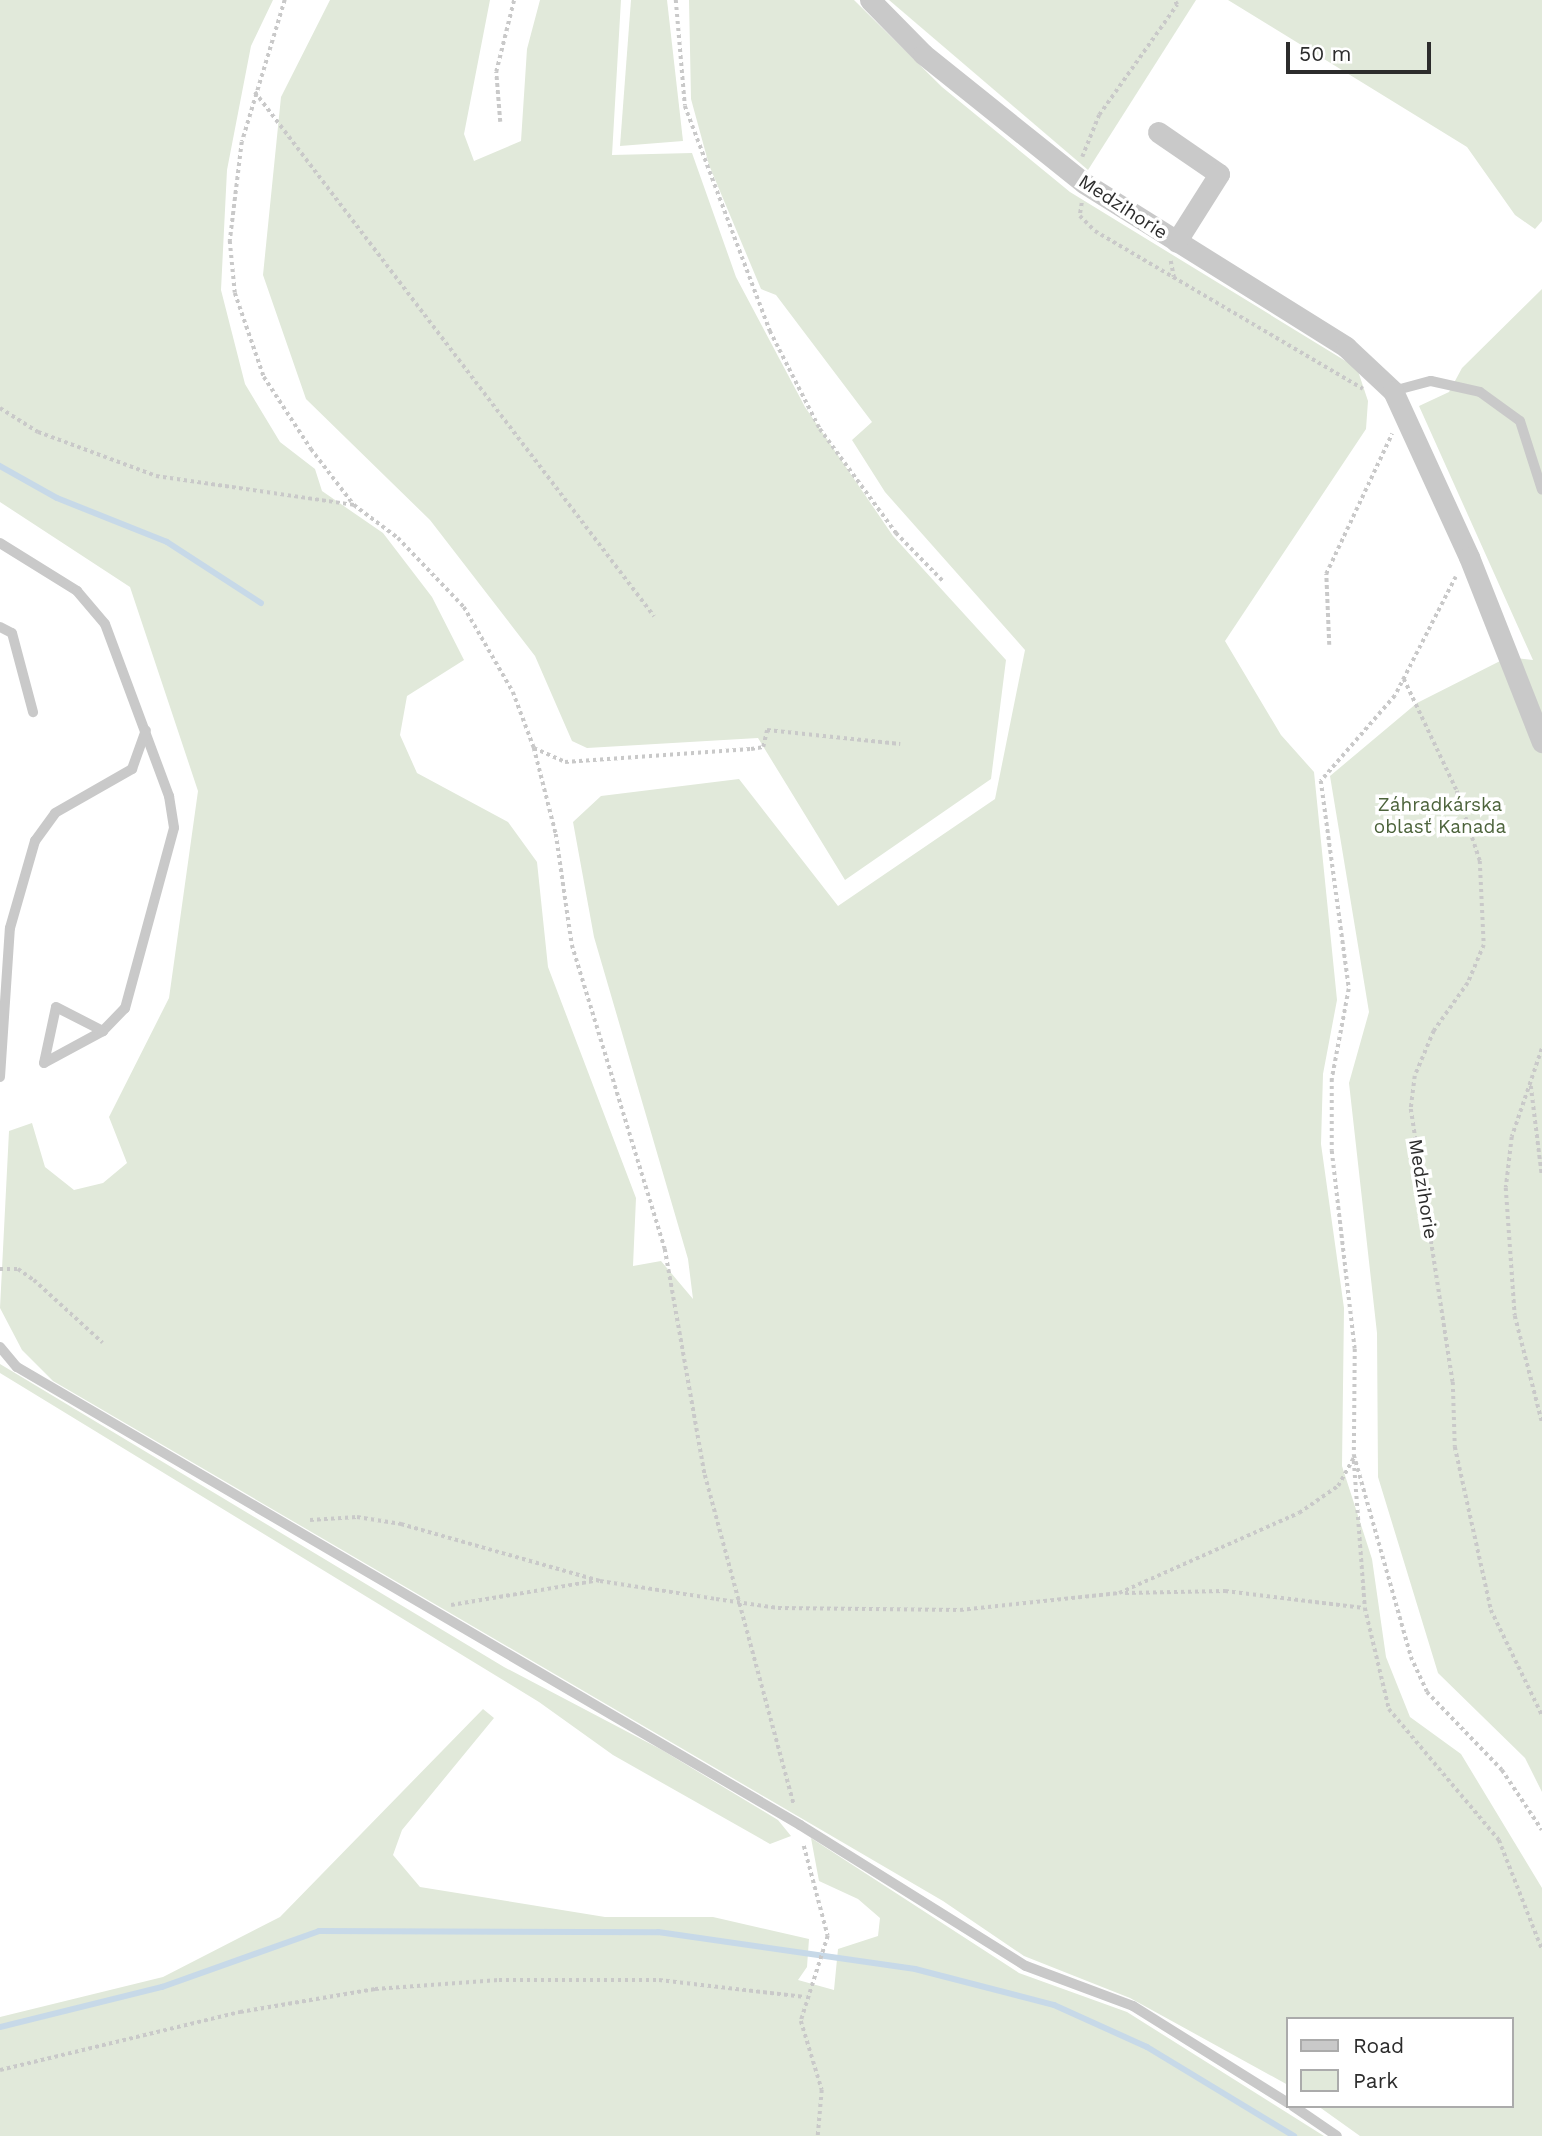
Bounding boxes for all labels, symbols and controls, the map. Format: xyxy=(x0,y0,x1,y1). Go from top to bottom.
scale bar xyxy=(1290,28,1435,72)
text: 50 m xyxy=(1299,41,1351,66)
street label: Medzihorie xyxy=(1074,170,1172,244)
park label: Záhradkárska oblasť Kanada xyxy=(1374,794,1506,838)
street label: Medzihorie xyxy=(1404,1137,1442,1241)
legend xyxy=(1286,2017,1514,2108)
text: Road xyxy=(1353,2033,1404,2058)
text: Park xyxy=(1353,2068,1398,2093)

